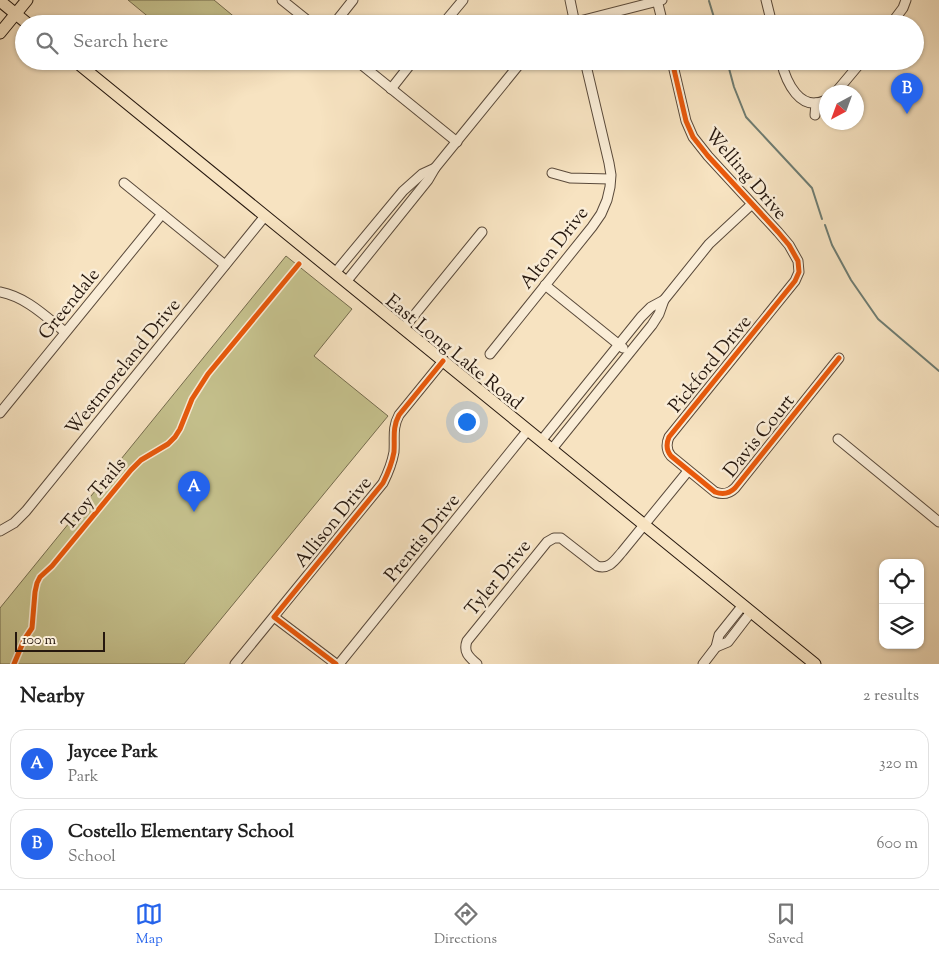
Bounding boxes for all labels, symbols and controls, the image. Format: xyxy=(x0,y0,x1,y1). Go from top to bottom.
search box xyxy=(15,15,924,70)
icon: search xyxy=(33,29,61,57)
text: Search here xyxy=(73,29,168,56)
pin: B xyxy=(891,73,923,114)
north arrow xyxy=(819,85,864,130)
street label: Welling Drive xyxy=(698,123,793,227)
street label: Alton Drive xyxy=(514,201,596,296)
street label: Greendale xyxy=(33,263,107,346)
street label: East Long Lake Road xyxy=(379,289,528,417)
street label: Westmoreland Drive xyxy=(60,293,188,442)
street label: Pickford Drive xyxy=(663,310,759,419)
street label: Davis Court xyxy=(718,389,802,484)
your location xyxy=(454,409,480,435)
street label: Troy Trails xyxy=(56,452,134,537)
pin: A xyxy=(178,471,210,512)
street label: Allison Drive xyxy=(289,471,379,574)
street label: Prentis Drive xyxy=(379,489,467,588)
street label: Tyler Drive xyxy=(460,534,538,623)
map controls xyxy=(879,559,924,649)
button: locate xyxy=(879,559,924,604)
button: layers xyxy=(879,604,924,649)
scale bar xyxy=(15,629,105,652)
text: 100 m xyxy=(22,631,56,651)
text: Nearby xyxy=(20,682,85,712)
text: 2 results xyxy=(863,685,919,708)
text: Jaycee Park xyxy=(68,739,158,766)
text: A xyxy=(31,753,44,776)
text: 320 m xyxy=(879,753,918,776)
text: Park xyxy=(68,766,99,789)
text: Costello Elementary School xyxy=(68,819,294,846)
text: B xyxy=(32,833,42,856)
text: 600 m xyxy=(876,833,918,856)
text: School xyxy=(68,846,116,869)
tab: Map xyxy=(135,900,163,950)
tab: Directions xyxy=(434,900,497,950)
tab: Saved xyxy=(768,900,804,950)

